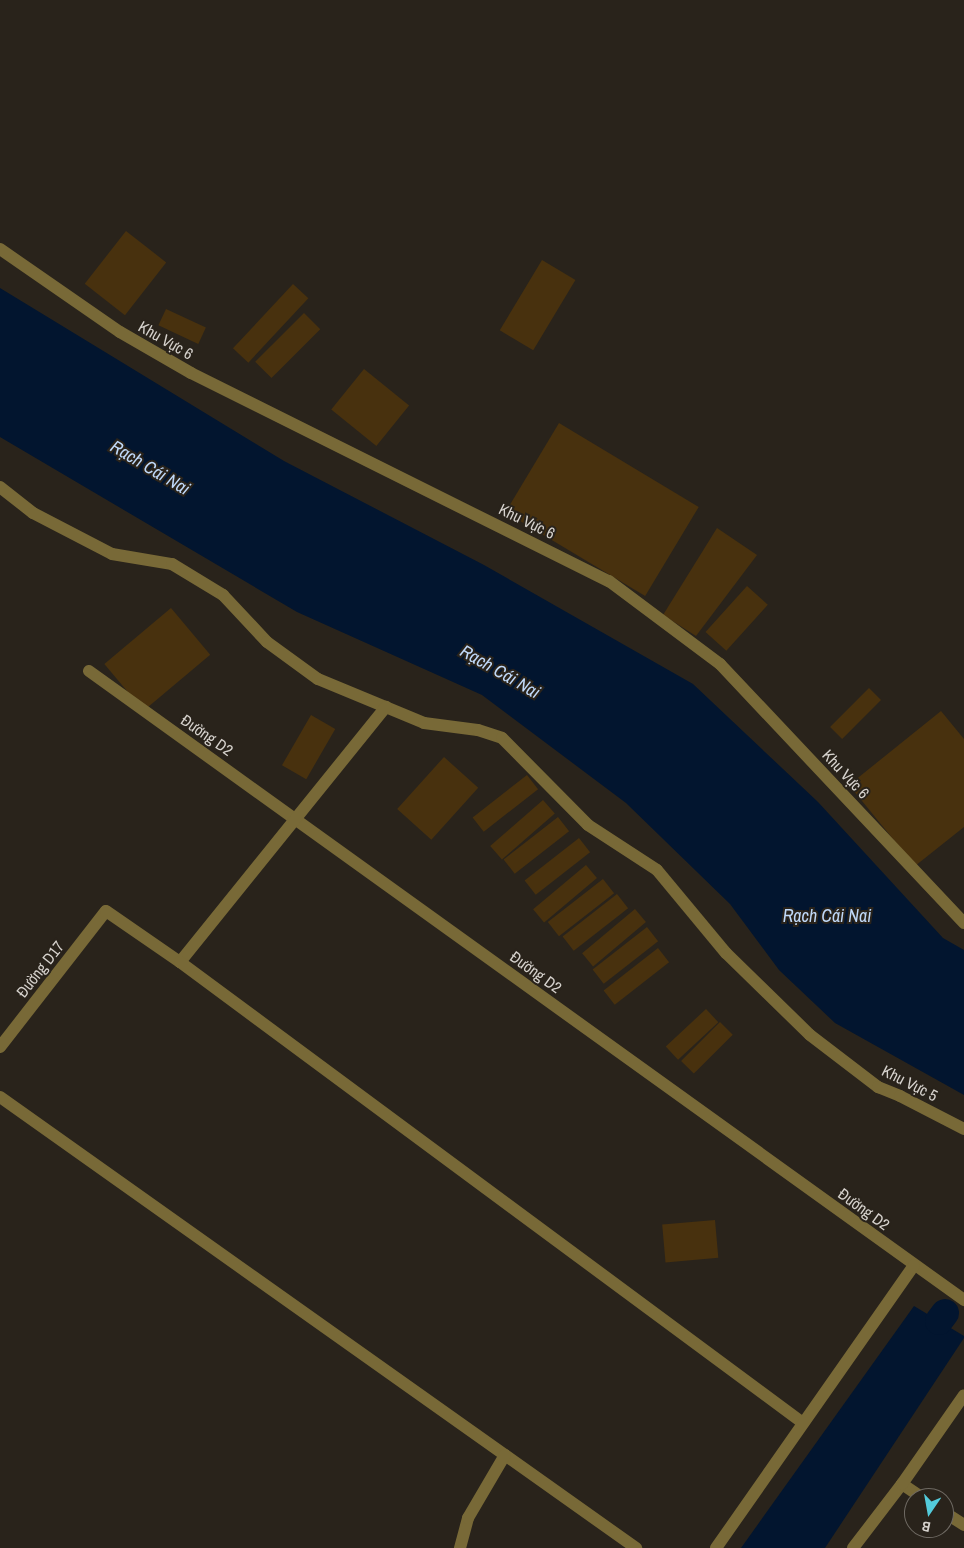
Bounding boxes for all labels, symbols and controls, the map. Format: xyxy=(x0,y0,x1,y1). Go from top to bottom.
street label: Khu Vực 6 xyxy=(135,317,197,363)
water label: Rạch Cái Nai xyxy=(106,436,194,500)
street label: Khu Vực 6 xyxy=(496,499,558,543)
water label: Rạch Cái Nai xyxy=(456,640,544,704)
street label: Đường D2 xyxy=(177,710,237,760)
street label: Khu Vực 6 xyxy=(818,745,874,803)
water label: Rạch Cái Nai xyxy=(783,905,871,927)
street label: Đường D17 xyxy=(12,937,68,1001)
street label: Đường D2 xyxy=(506,947,566,997)
street label: Khu Vực 5 xyxy=(879,1061,941,1105)
street label: Đường D2 xyxy=(834,1184,894,1234)
north arrow xyxy=(904,1488,954,1538)
text: B xyxy=(920,1517,932,1536)

